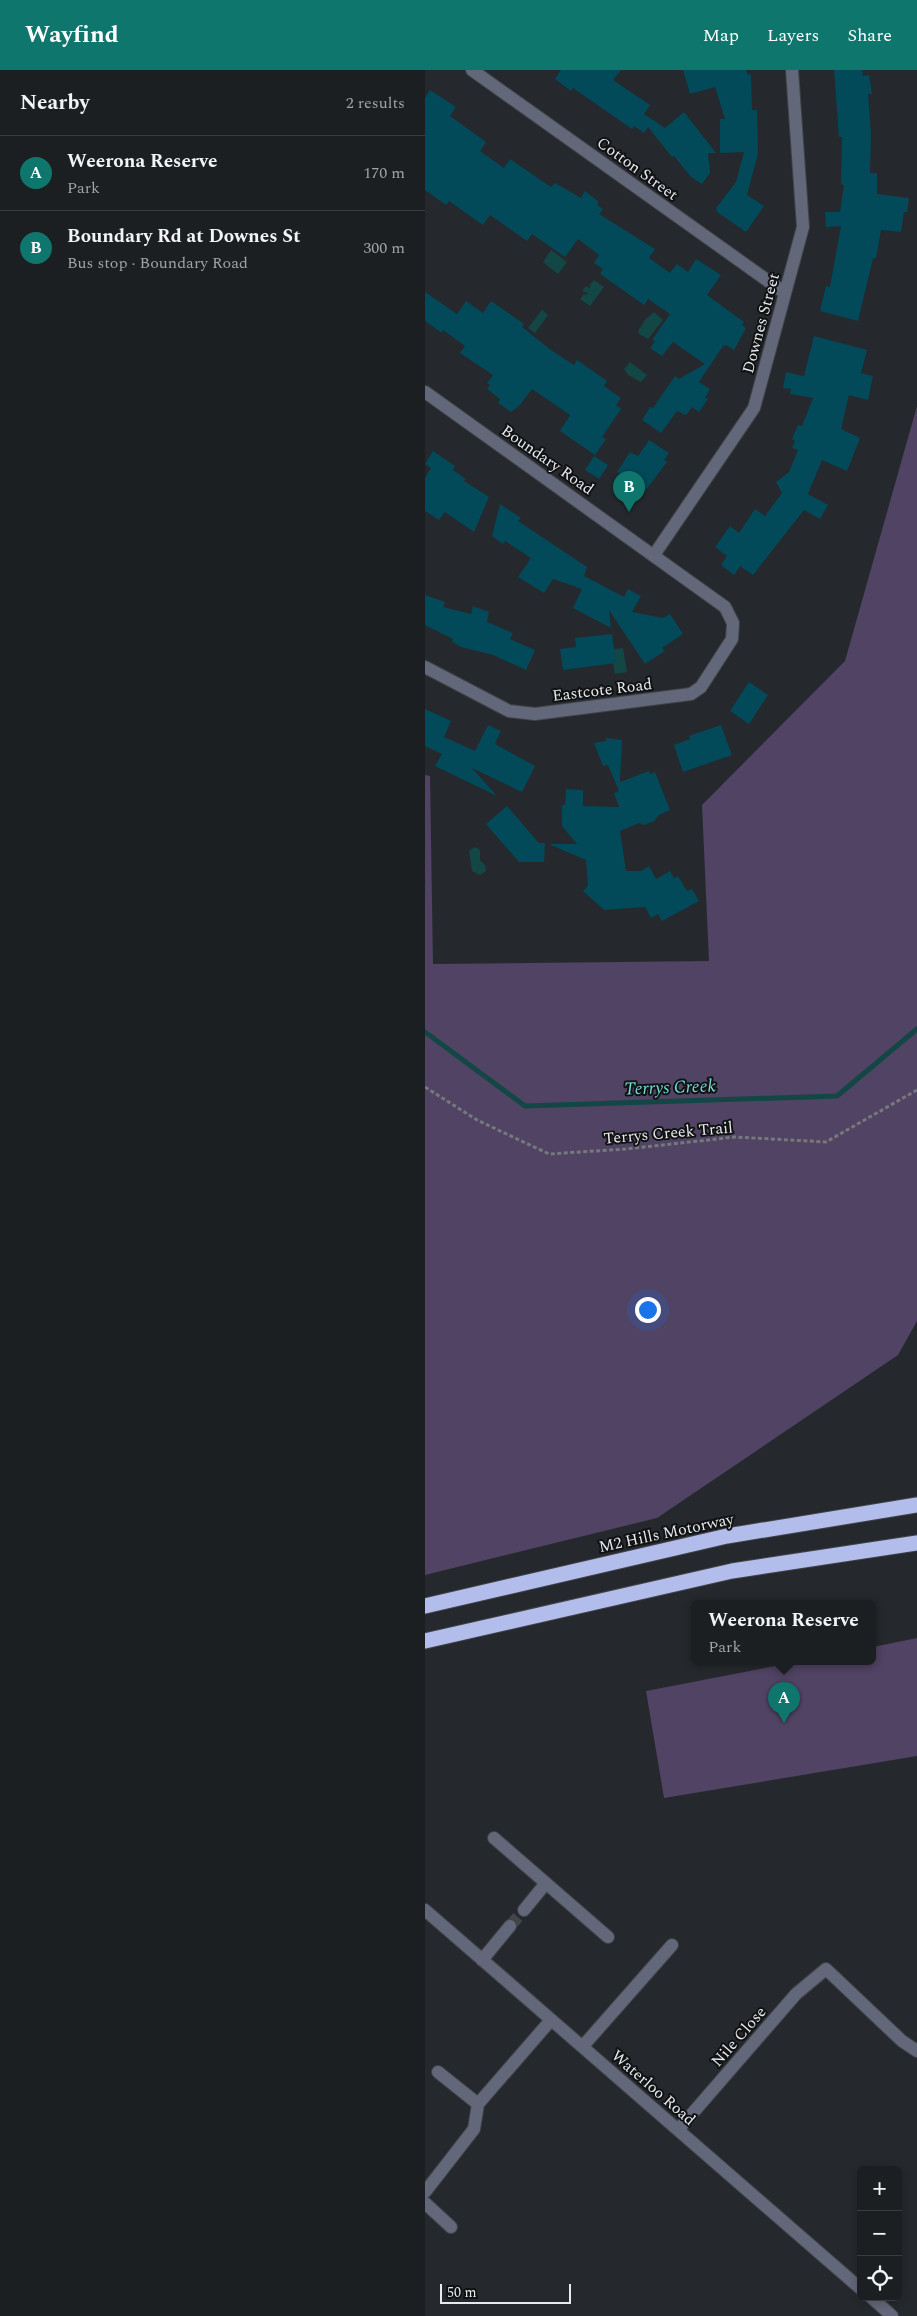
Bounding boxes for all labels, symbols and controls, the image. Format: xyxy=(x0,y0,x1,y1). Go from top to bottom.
text: Wayfind xyxy=(25,17,119,53)
text: Map xyxy=(703,22,739,49)
text: Layers xyxy=(767,22,819,49)
text: Share xyxy=(847,22,892,49)
text: Nearby xyxy=(20,87,90,119)
text: 2 results xyxy=(346,91,405,115)
street label: Cotton Street xyxy=(592,131,683,207)
text: Weerona Reserve xyxy=(67,147,217,176)
text: A xyxy=(30,161,42,185)
text: 170 m xyxy=(363,161,405,185)
text: Park xyxy=(67,176,100,200)
text: Boundary Rd at Downes St xyxy=(67,222,301,251)
text: B xyxy=(30,236,42,260)
text: 300 m xyxy=(363,236,405,260)
text: Bus stop · Boundary Road xyxy=(67,251,248,275)
street label: Downes Street xyxy=(736,270,786,376)
street label: Boundary Road xyxy=(496,419,599,501)
pin: B xyxy=(613,471,645,512)
street label: Eastcote Road xyxy=(551,672,653,708)
water label: Terrys Creek xyxy=(624,1072,717,1103)
street label: Terrys Creek Trail xyxy=(602,1115,734,1151)
your location xyxy=(635,1297,661,1323)
street label: M2 Hills Motorway xyxy=(596,1507,737,1559)
popup xyxy=(691,1600,876,1665)
text: Weerona Reserve xyxy=(708,1606,859,1635)
text: Park xyxy=(708,1635,741,1659)
pin: A xyxy=(768,1682,800,1723)
street label: Nile Close xyxy=(705,2001,772,2072)
street label: Waterloo Road xyxy=(606,2044,701,2131)
map controls xyxy=(857,2166,902,2301)
button: + xyxy=(857,2166,902,2211)
button: − xyxy=(857,2211,902,2256)
button: locate xyxy=(857,2256,902,2301)
scale bar xyxy=(440,2281,571,2304)
text: 50 m xyxy=(447,2282,477,2303)

